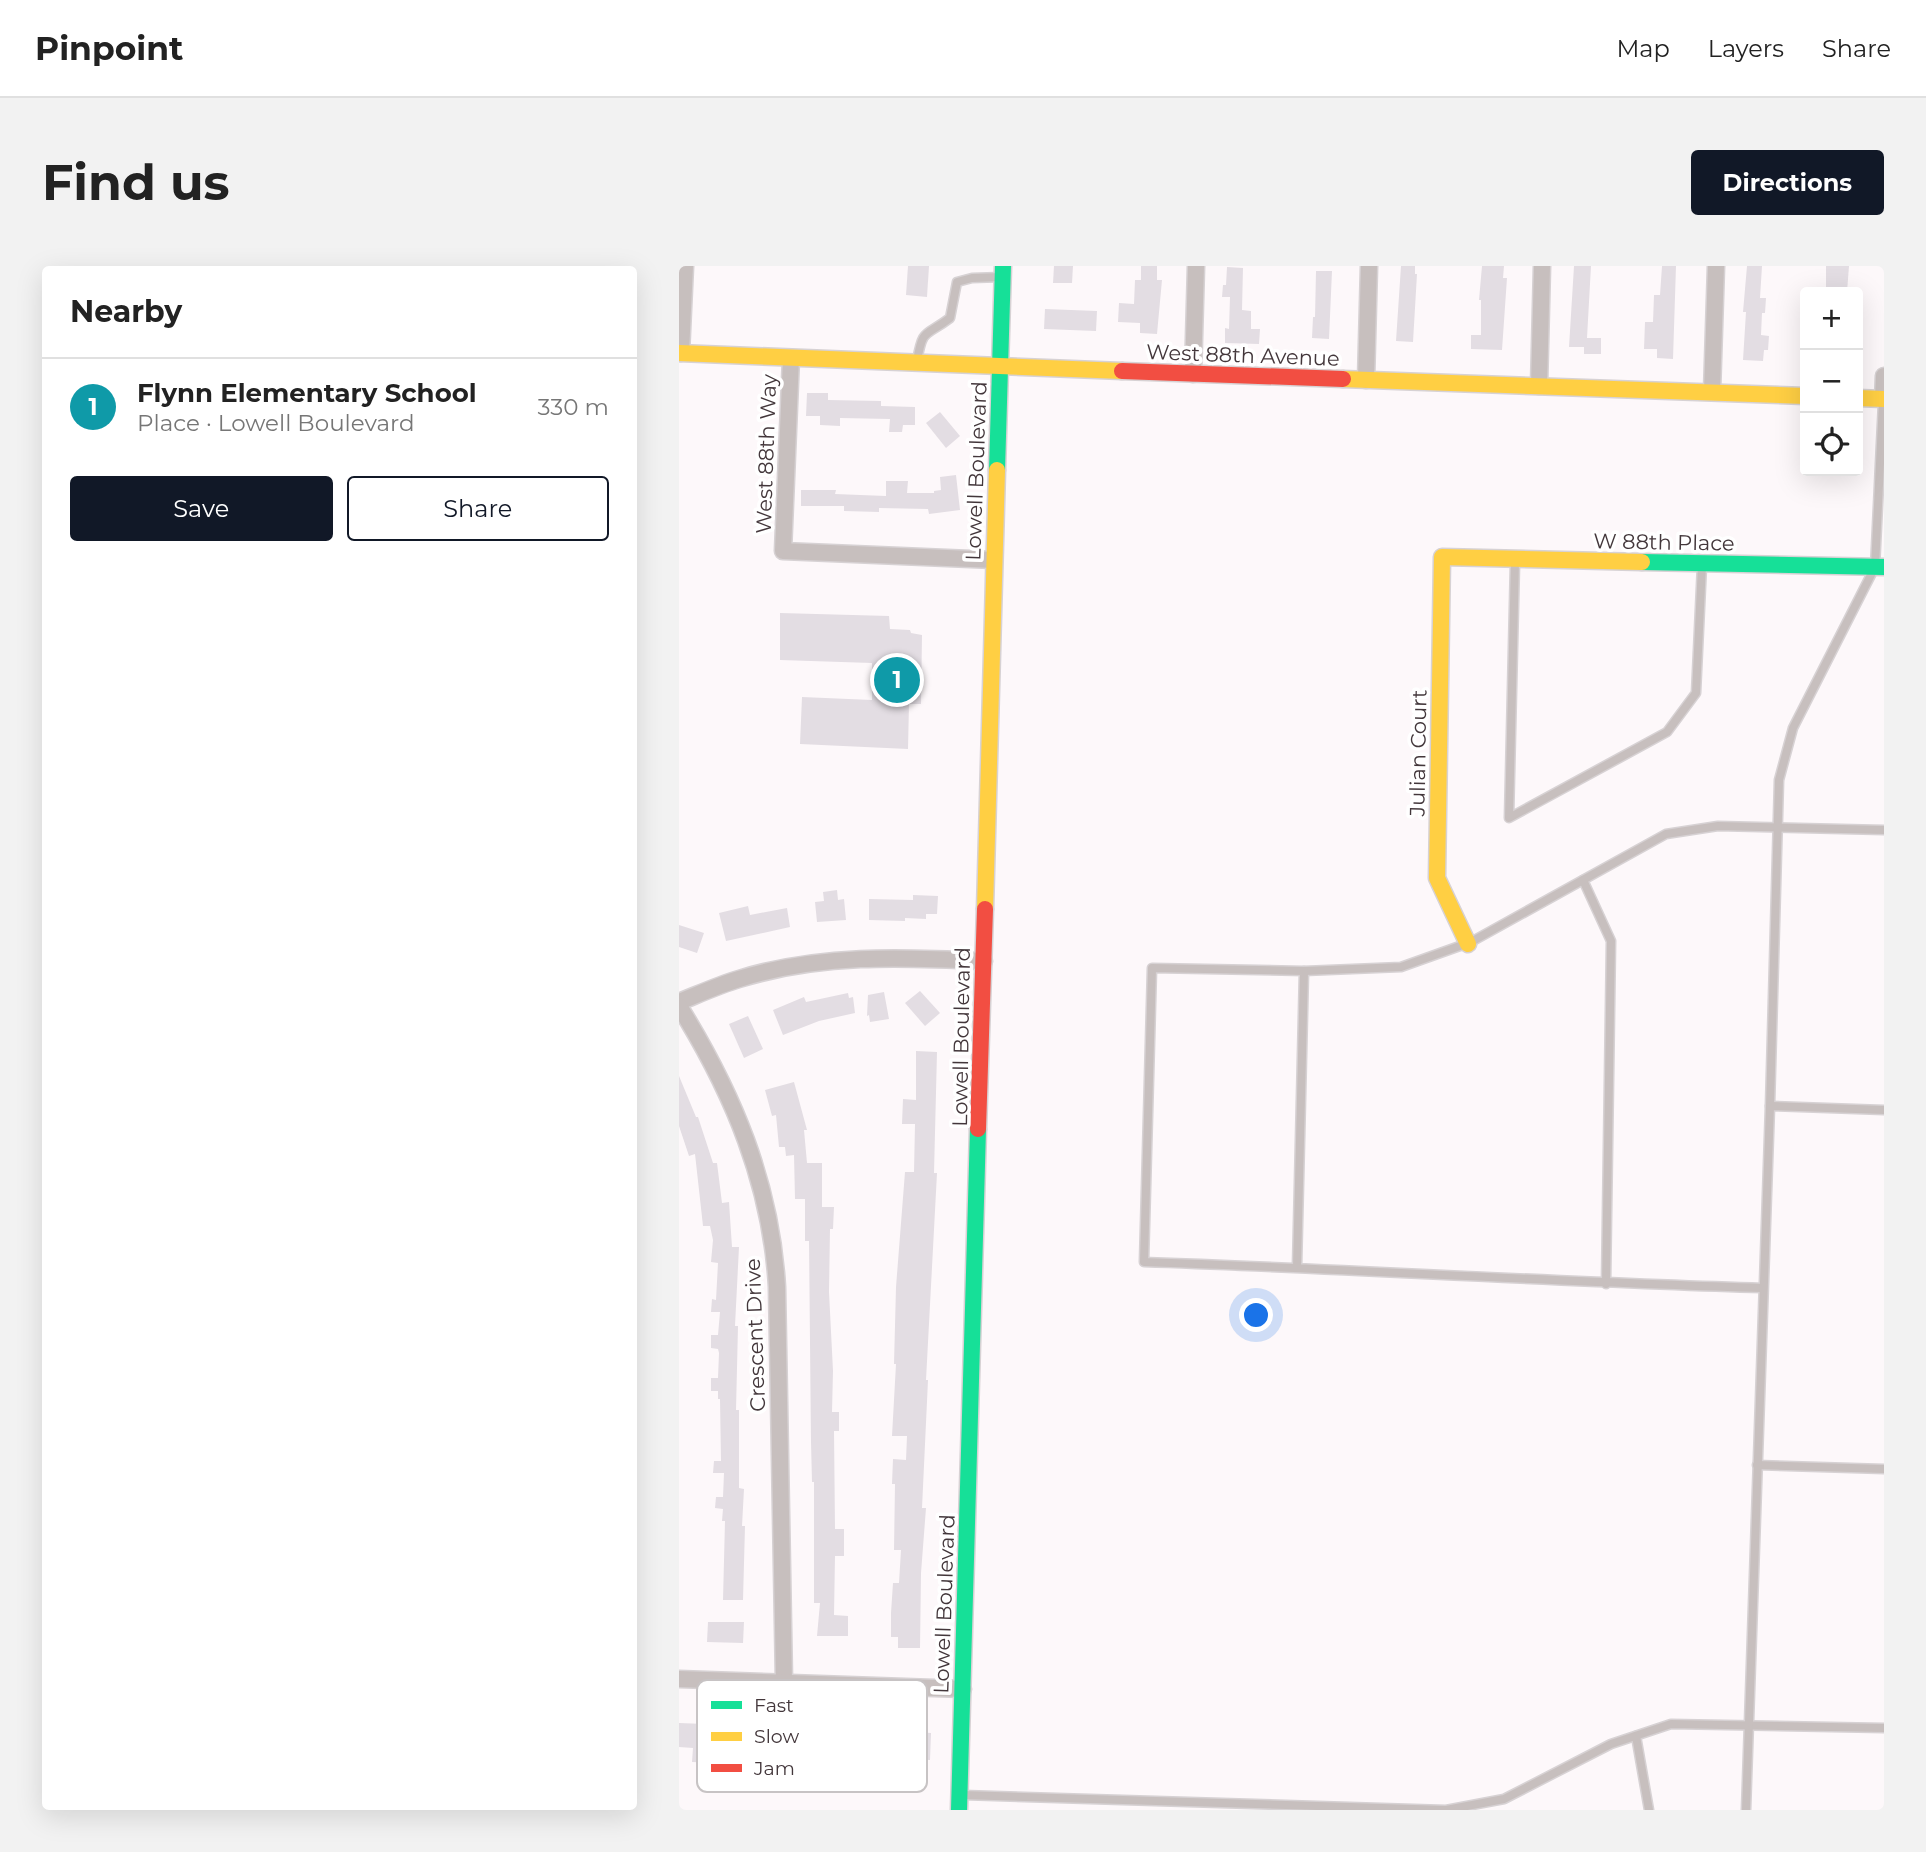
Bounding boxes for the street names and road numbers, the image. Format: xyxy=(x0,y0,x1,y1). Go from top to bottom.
street label: West 88th Avenue xyxy=(1146,339,1340,371)
street label: West 88th Way xyxy=(751,373,781,534)
street label: Lowell Boulevard xyxy=(960,381,992,561)
street label: W 88th Place xyxy=(1593,528,1735,556)
street label: Julian Court xyxy=(1404,689,1432,818)
street label: Lowell Boulevard xyxy=(947,947,975,1127)
street label: Crescent Drive xyxy=(740,1258,770,1412)
street label: Lowell Boulevard xyxy=(928,1514,960,1694)

